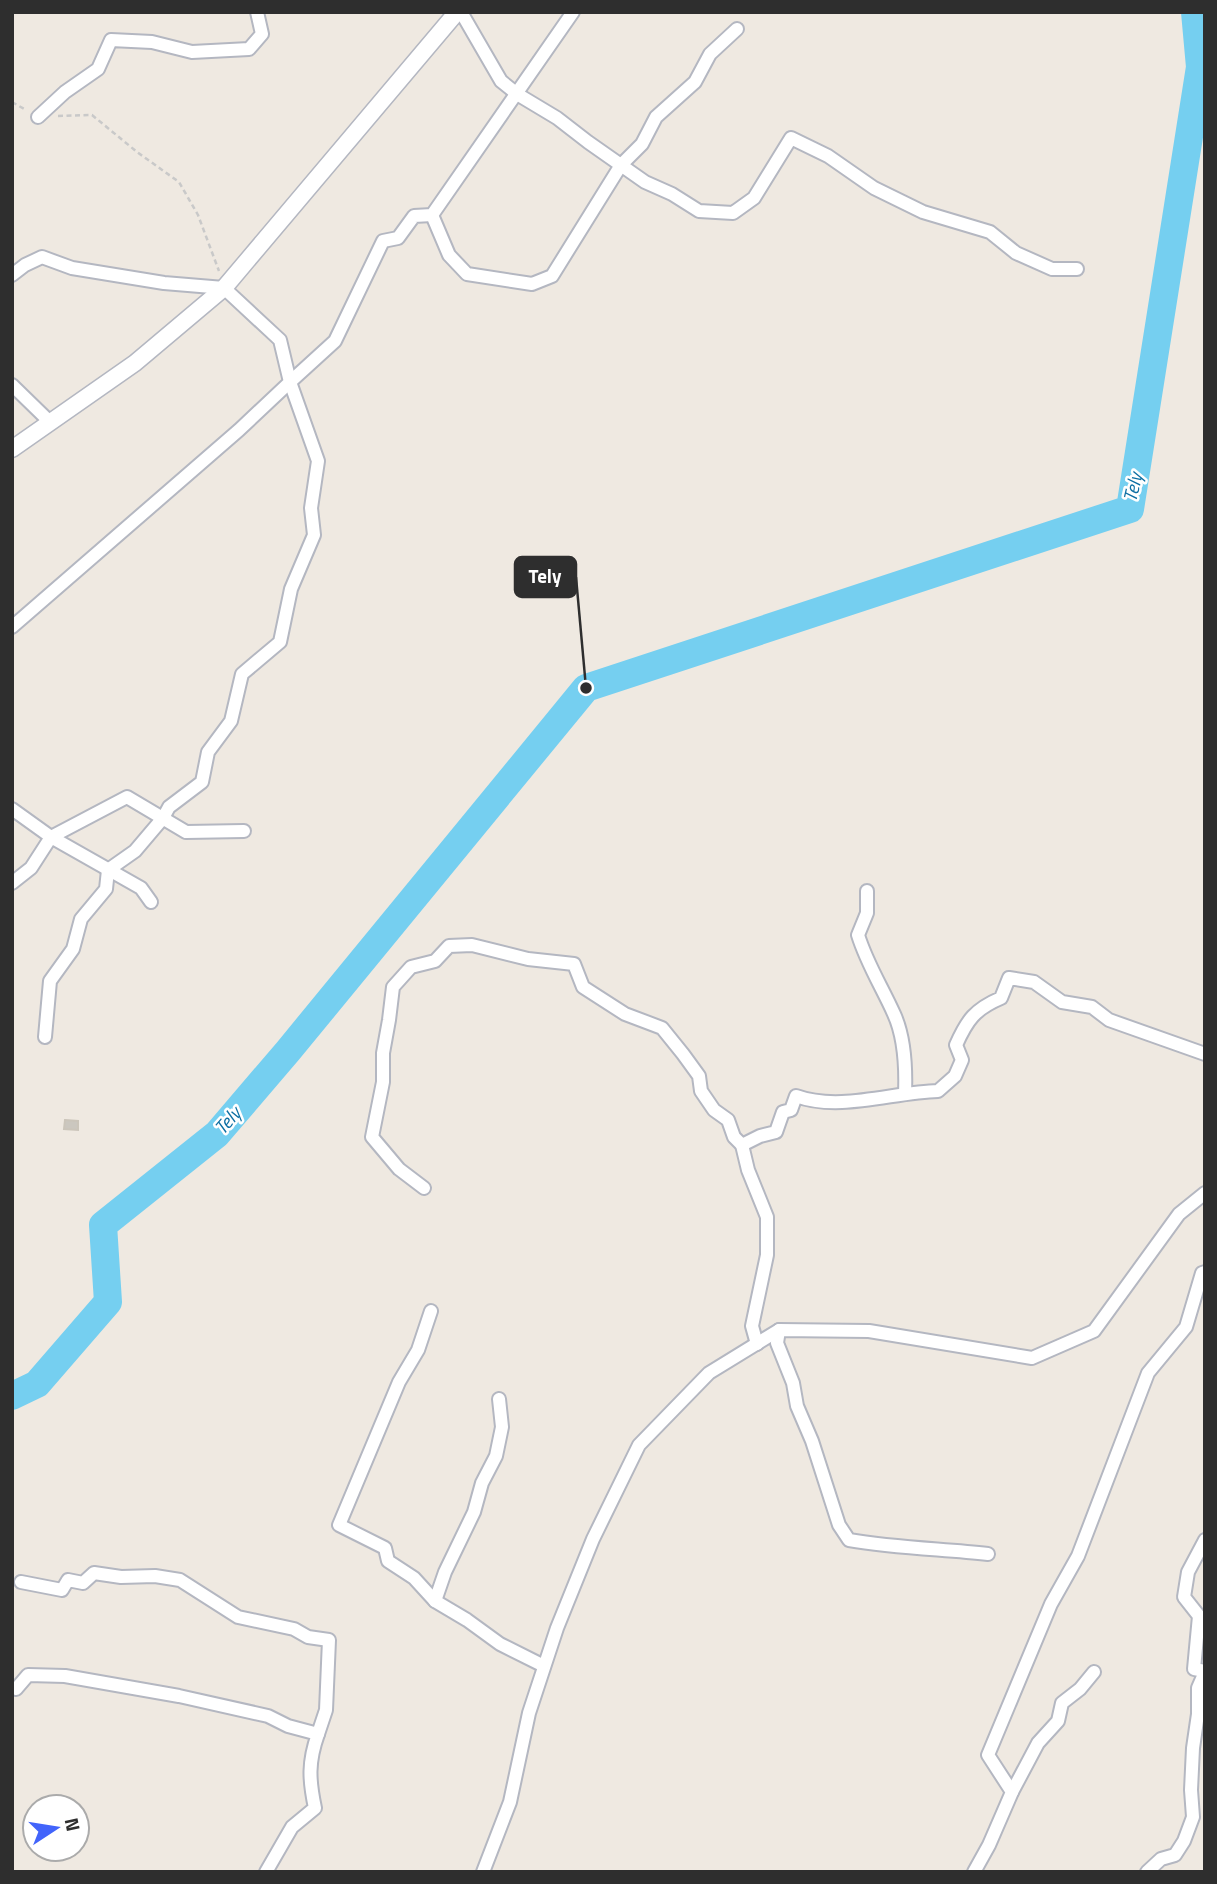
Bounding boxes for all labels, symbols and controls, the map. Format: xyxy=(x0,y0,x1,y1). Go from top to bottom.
water label: Tely xyxy=(1115,467,1150,504)
callout: Tely xyxy=(515,557,576,597)
text: Tely xyxy=(528,561,562,590)
water label: Tely xyxy=(207,1098,249,1140)
north arrow xyxy=(21,1793,91,1863)
text: N xyxy=(58,1815,89,1834)

